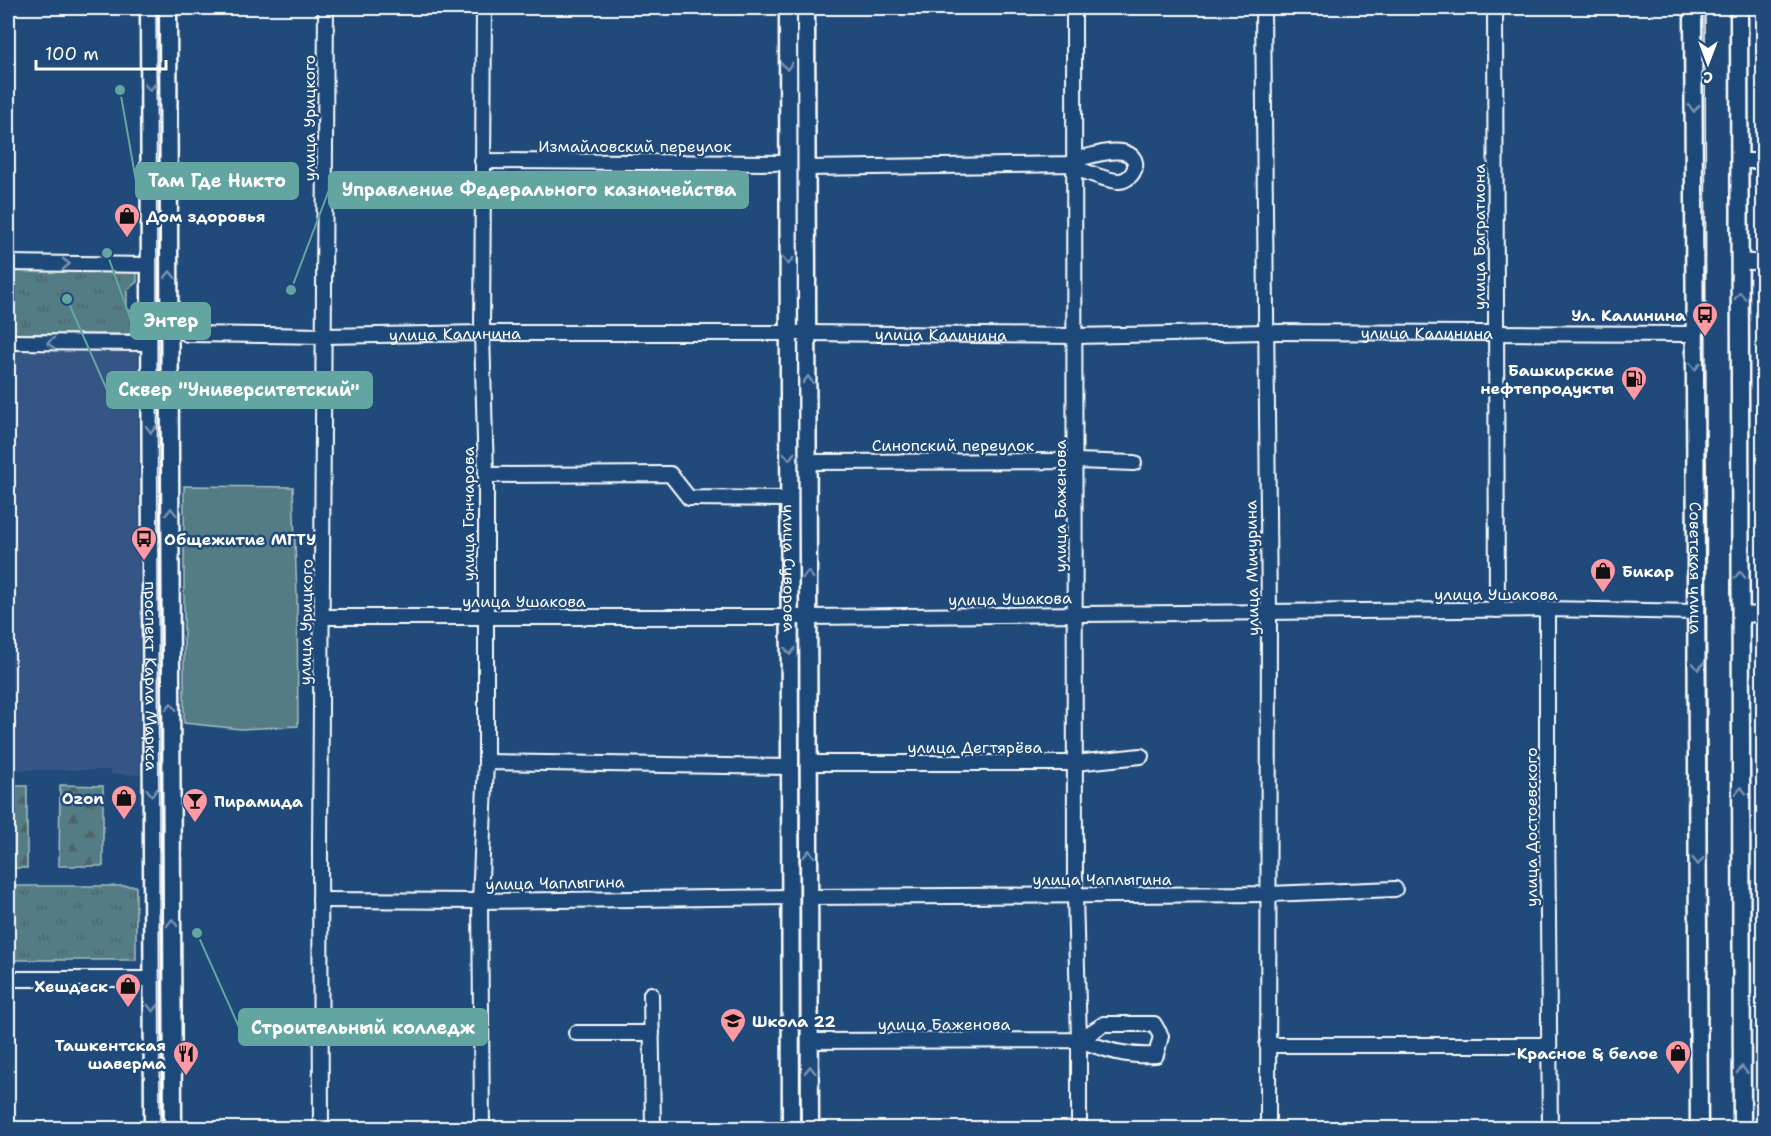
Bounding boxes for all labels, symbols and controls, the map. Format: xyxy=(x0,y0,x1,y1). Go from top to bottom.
scale bar xyxy=(36,33,166,71)
north arrow xyxy=(1678,33,1738,93)
text: 100 m xyxy=(45,42,99,66)
street label: улица Урицкого xyxy=(299,55,320,181)
one-way arrow xyxy=(781,61,793,70)
text: С xyxy=(1703,67,1713,88)
one-way arrow xyxy=(144,82,156,91)
one-way arrow xyxy=(1688,103,1700,112)
street label: Измайловский переулок xyxy=(538,136,732,157)
callout: Там Где Никто xyxy=(136,163,298,199)
street label: улица Багратиона xyxy=(1469,164,1490,310)
text: Там Где Никто xyxy=(148,169,286,193)
callout: Управление Федерального казначейства xyxy=(329,172,748,208)
text: Управление Федерального казначейства xyxy=(342,178,737,202)
shop icon: Дом здоровья xyxy=(112,201,142,239)
place label: Дом здоровья xyxy=(146,206,265,227)
one-way arrow xyxy=(782,256,795,265)
one-way arrow xyxy=(61,258,70,270)
one-way arrow xyxy=(164,271,176,280)
one-way arrow xyxy=(1734,292,1746,301)
bus stop icon: Ул. Калинина xyxy=(1690,300,1720,338)
callout: Энтер xyxy=(131,303,210,339)
place label: Ул. Калинина xyxy=(1571,305,1686,326)
text: Энтер xyxy=(144,309,199,333)
street label: улица Калинина xyxy=(1361,322,1493,344)
street label: улица Калинина xyxy=(389,323,521,345)
street label: улица Калинина xyxy=(875,323,1007,346)
one-way arrow xyxy=(46,337,55,349)
place label: Башкирские нефтепродукты xyxy=(1480,360,1614,399)
one-way arrow xyxy=(1689,361,1701,370)
fuel station icon: Башкирские нефтепродукты xyxy=(1619,364,1649,402)
callout: Сквер "Университетский" xyxy=(107,372,372,408)
one-way arrow xyxy=(802,376,814,385)
text: Сквер "Университетский" xyxy=(118,378,360,402)
one-way arrow xyxy=(145,424,157,433)
street label: Синопский переулок xyxy=(872,435,1035,456)
street label: улица Баженова xyxy=(1050,440,1071,572)
street label: улица Гончарова xyxy=(458,447,479,581)
one-way arrow xyxy=(783,451,795,460)
street label: улица Мичурина xyxy=(1240,500,1264,636)
street label: Советская улица xyxy=(1685,502,1707,634)
street label: улица Суворова xyxy=(779,504,800,632)
one-way arrow xyxy=(165,508,177,517)
bus stop icon: Общежитие МГТУ xyxy=(129,524,159,562)
place label: Общежитие МГТУ xyxy=(164,529,316,550)
shop icon: Бикар xyxy=(1588,556,1618,594)
street label: улица Урицкого xyxy=(294,559,318,685)
place label: Бикар xyxy=(1622,561,1674,582)
one-way arrow xyxy=(802,571,814,580)
one-way arrow xyxy=(1734,571,1746,580)
street label: проспект Карла Маркса xyxy=(141,581,162,771)
street label: улица Ушакова xyxy=(1434,584,1558,605)
street label: улица Ушакова xyxy=(948,587,1072,611)
street label: улица Ушакова xyxy=(462,591,586,612)
one-way arrow xyxy=(784,646,796,655)
one-way arrow xyxy=(1692,661,1704,670)
one-way arrow xyxy=(165,703,177,712)
street label: улица Дегтярёва xyxy=(908,737,1043,758)
street label: улица Достоевского xyxy=(1521,747,1542,907)
shop icon: Ozon xyxy=(109,783,139,821)
bar icon: Пирамида xyxy=(180,786,210,824)
one-way arrow xyxy=(146,787,158,796)
one-way arrow xyxy=(1735,787,1747,796)
place label: Ozon xyxy=(62,788,104,809)
place label: Пирамида xyxy=(214,791,303,812)
one-way arrow xyxy=(803,850,815,859)
one-way arrow xyxy=(1691,856,1704,865)
street label: улица Чаплыгина xyxy=(1032,869,1172,890)
street label: улица Чаплыгина xyxy=(485,871,625,895)
one-way arrow xyxy=(166,919,178,928)
shop icon: Хешдеск xyxy=(113,971,143,1009)
place label: Хешдеск xyxy=(35,976,108,997)
one-way arrow xyxy=(147,1003,159,1012)
school or university icon: Школа 22 xyxy=(718,1006,748,1044)
callout: Строительный колледж xyxy=(239,1009,487,1045)
place label: Школа 22 xyxy=(752,1011,836,1032)
street label: улица Баженова xyxy=(878,1014,1010,1035)
text: Строительный колледж xyxy=(251,1016,476,1040)
place label: Ташкентская шаверма xyxy=(55,1035,166,1074)
shop icon: Красное & белое xyxy=(1663,1038,1693,1076)
restaurant icon: Ташкентская шаверма xyxy=(171,1039,201,1077)
place label: Красное & белое xyxy=(1517,1043,1658,1064)
one-way arrow xyxy=(804,1066,816,1075)
one-way arrow xyxy=(1736,1066,1748,1075)

